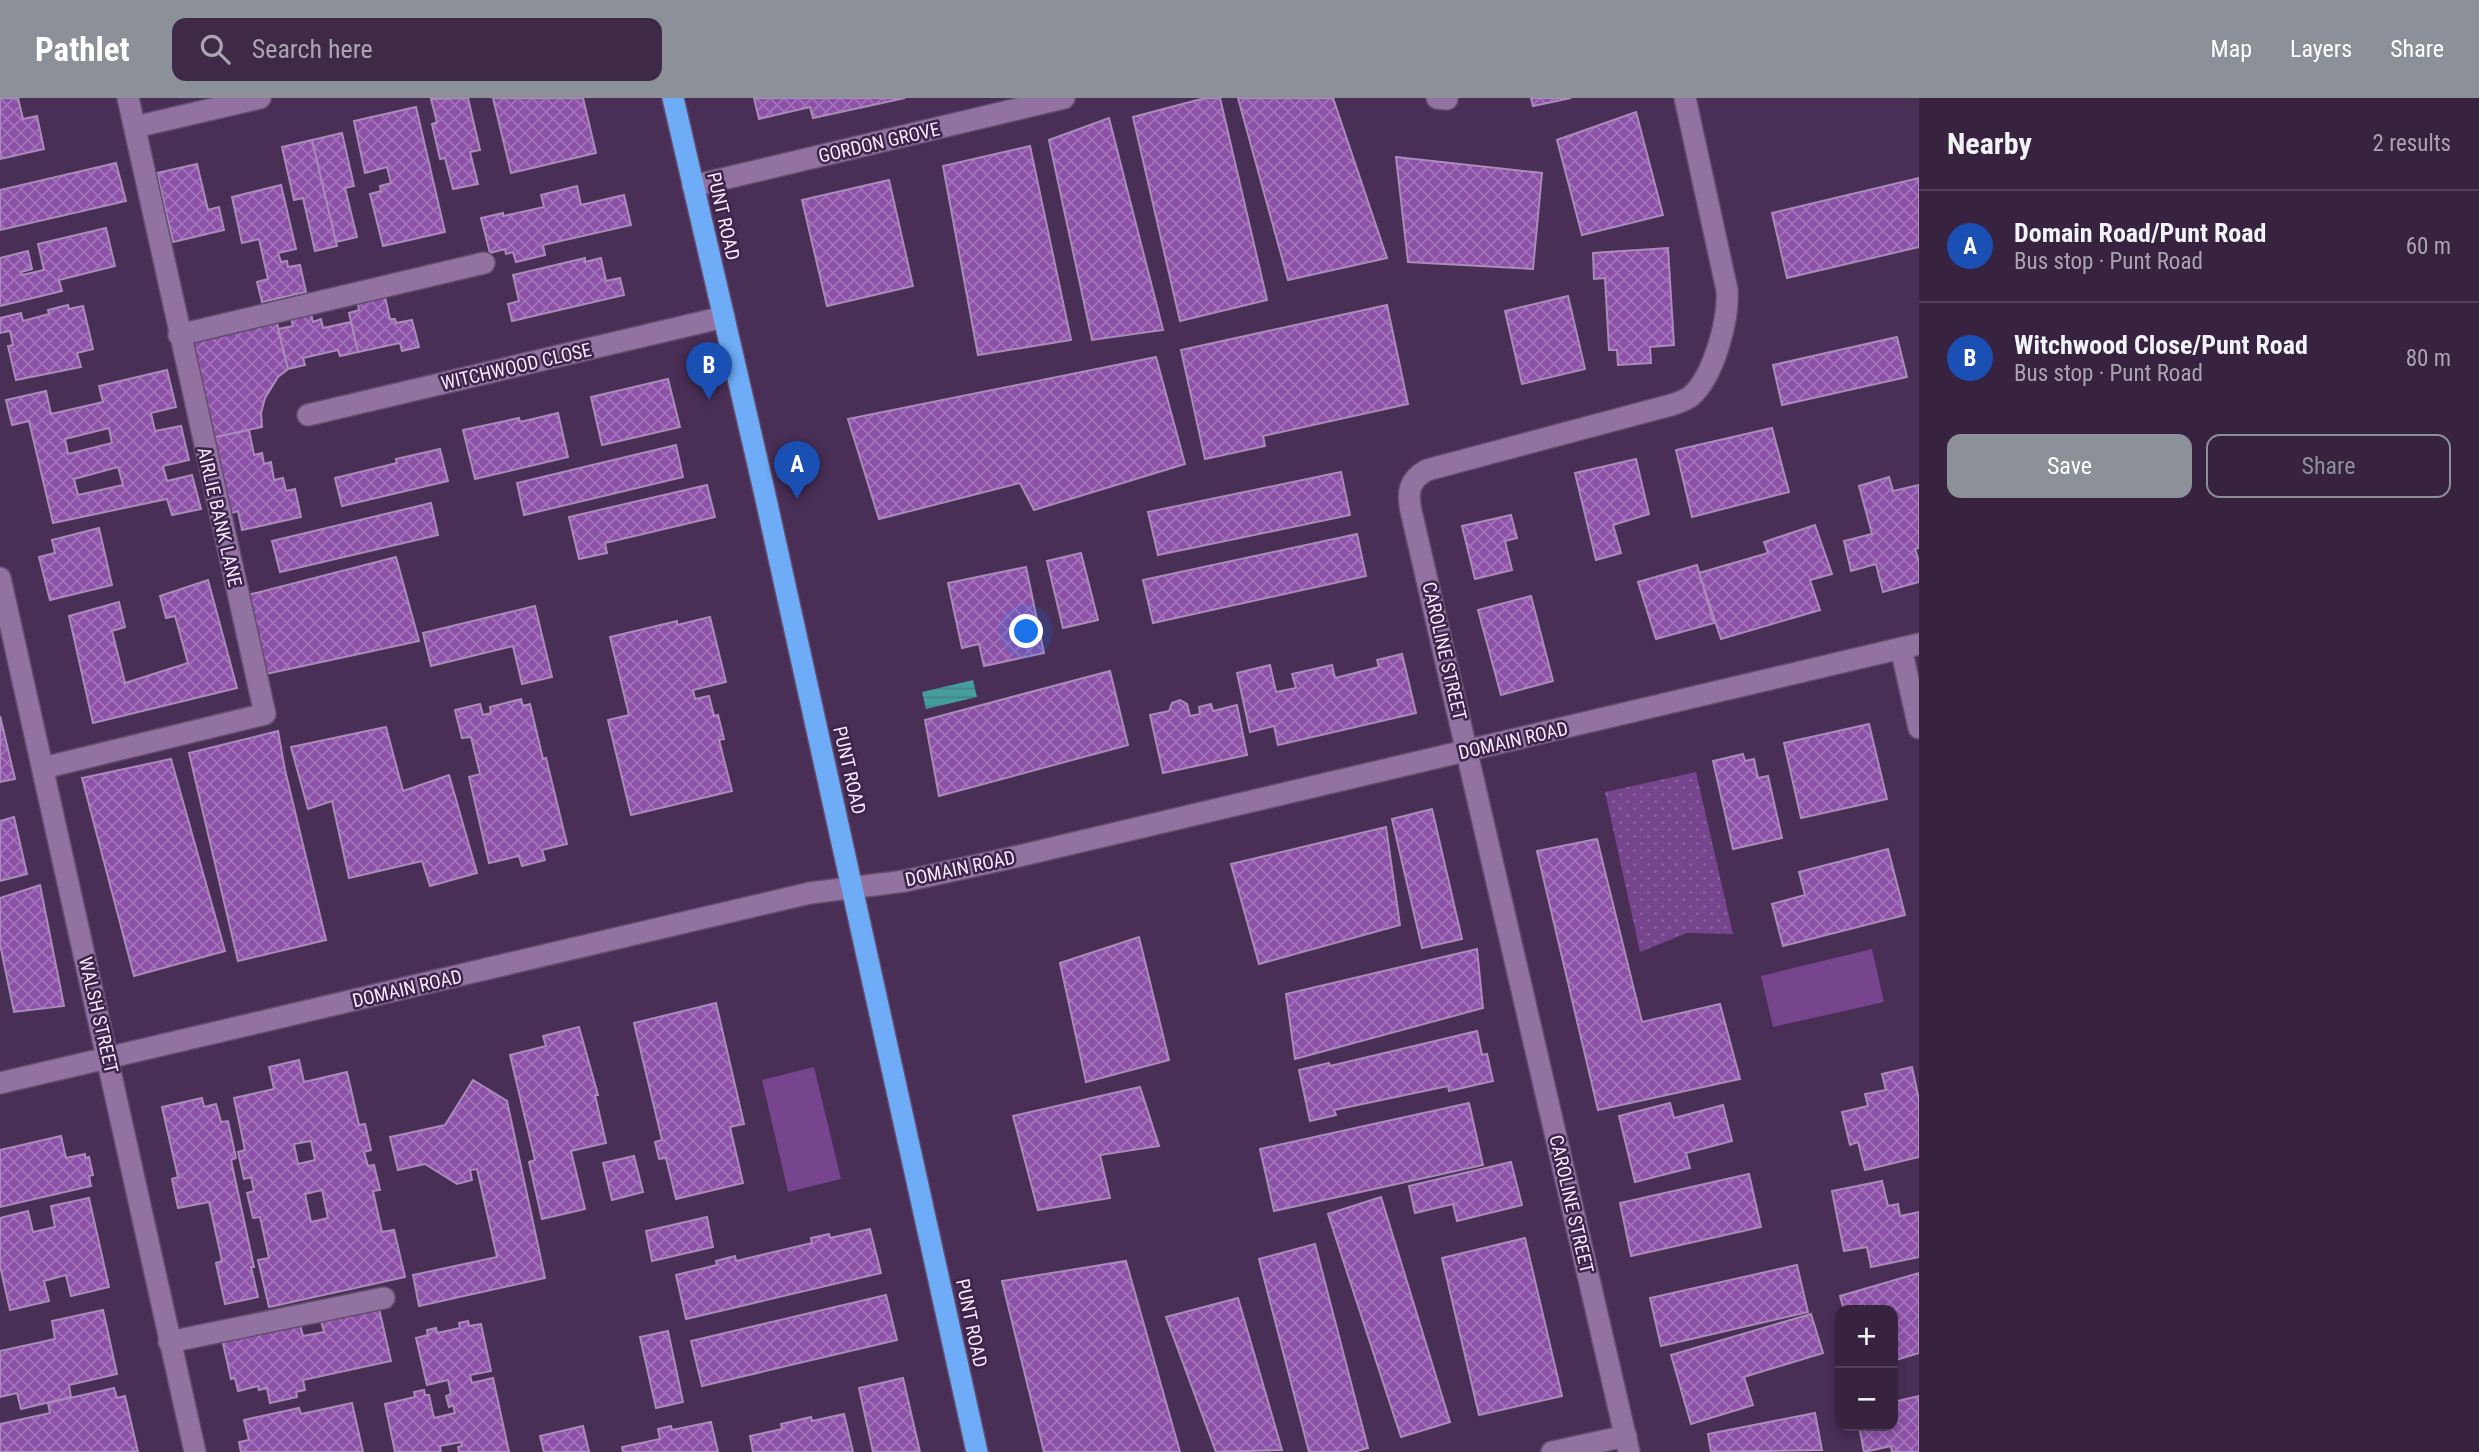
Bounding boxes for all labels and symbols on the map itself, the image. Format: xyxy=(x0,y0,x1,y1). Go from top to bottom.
street label: GORDON GROVE xyxy=(816,117,942,168)
street label: PUNT ROAD xyxy=(702,170,745,262)
street label: WITCHWOOD CLOSE xyxy=(439,338,594,395)
pin: B xyxy=(686,342,732,400)
pin: A xyxy=(774,441,820,499)
street label: AIRLIE BANK LANE xyxy=(192,445,247,589)
street label: CAROLINE STREET xyxy=(1417,580,1472,723)
your location xyxy=(1009,614,1043,648)
street label: DOMAIN ROAD xyxy=(1456,717,1570,764)
street label: PUNT ROAD xyxy=(828,724,871,816)
street label: DOMAIN ROAD xyxy=(903,846,1017,891)
street label: WALSH STREET xyxy=(74,955,123,1076)
street label: DOMAIN ROAD xyxy=(350,965,464,1012)
street label: CAROLINE STREET xyxy=(1544,1133,1599,1276)
street label: PUNT ROAD xyxy=(951,1277,992,1369)

